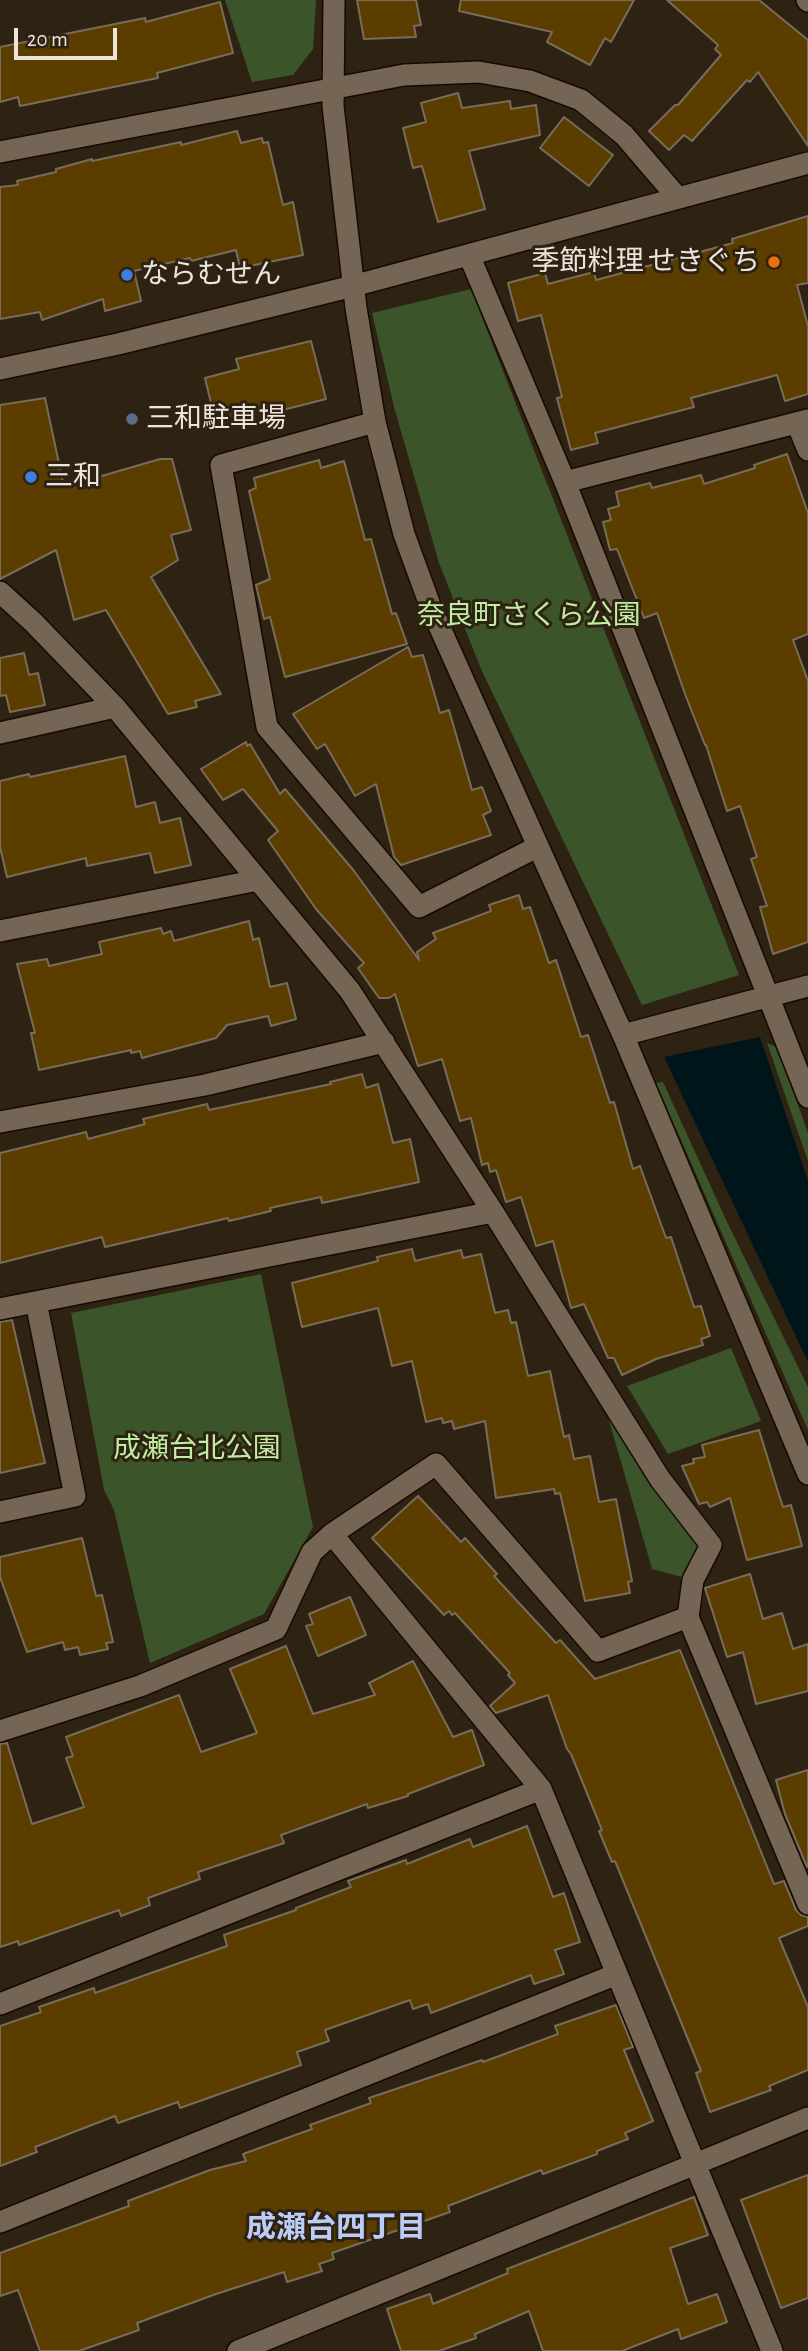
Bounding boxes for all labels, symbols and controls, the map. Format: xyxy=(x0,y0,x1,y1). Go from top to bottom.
scale bar xyxy=(18,14,121,58)
text: 20 m xyxy=(27,29,68,50)
place label: 季節料理 せきぐち xyxy=(531,245,760,279)
marker: 季節料理 せきぐち xyxy=(766,254,782,270)
place label: ならむせん xyxy=(141,258,281,292)
marker: ならむせん xyxy=(119,267,135,283)
place label: 三和駐車場 xyxy=(146,402,286,436)
marker: 三和駐車場 xyxy=(124,411,140,427)
place label: 三和 xyxy=(45,460,101,494)
marker: 三和 xyxy=(23,469,39,485)
park label: 奈良町さくら公園 xyxy=(417,599,641,633)
park label: 成瀬台北公園 xyxy=(113,1432,281,1466)
district label: 成瀬台四丁目 xyxy=(246,2210,426,2246)

